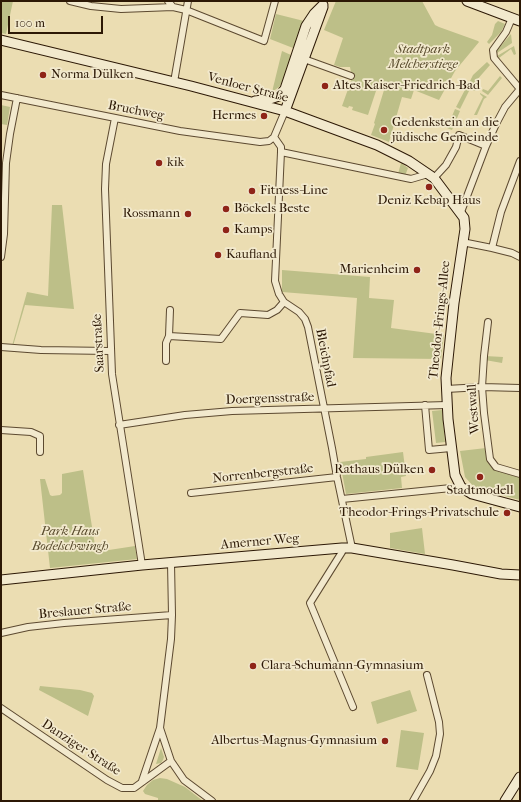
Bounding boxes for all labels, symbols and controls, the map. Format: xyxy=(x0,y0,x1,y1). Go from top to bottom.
scale bar xyxy=(10,8,105,34)
text: 100 m xyxy=(15,16,45,30)
park label: Stadtpark Melcherstiege xyxy=(388,42,458,73)
place label: Norma Dülken xyxy=(51,67,134,83)
marker: Norma Dülken xyxy=(38,70,48,80)
street label: Venloer Straße xyxy=(206,70,290,106)
place label: Altes Kaiser-Friedrich-Bad xyxy=(333,78,480,94)
marker: Altes Kaiser-Friedrich-Bad xyxy=(320,81,330,91)
street label: Bruchweg xyxy=(107,98,165,124)
place label: Hermes xyxy=(212,108,256,124)
marker: Hermes xyxy=(259,111,269,121)
place label: Gedenkstein an die jüdische Gemeinde xyxy=(392,115,499,146)
marker: Gedenkstein an die jüdische Gemeinde xyxy=(379,125,389,135)
place label: kik xyxy=(167,155,184,171)
marker: kik xyxy=(154,158,164,168)
marker: Deniz Kebap Haus xyxy=(424,182,434,192)
place label: Fitness-Line xyxy=(260,183,328,199)
marker: Fitness-Line xyxy=(247,186,257,196)
place label: Deniz Kebap Haus xyxy=(377,193,481,209)
place label: Böckels Beste xyxy=(234,201,310,217)
marker: Böckels Beste xyxy=(221,204,231,214)
place label: Rossmann xyxy=(123,206,180,222)
marker: Rossmann xyxy=(183,209,193,219)
place label: Kamps xyxy=(234,222,272,238)
marker: Kamps xyxy=(221,225,231,235)
place label: Kaufland xyxy=(226,247,277,263)
marker: Kaufland xyxy=(213,250,223,260)
street label: Theodor-Frings-Allee xyxy=(426,260,454,380)
place label: Marienheim xyxy=(340,262,409,278)
marker: Marienheim xyxy=(412,265,422,275)
street label: Saarstraße xyxy=(90,313,108,373)
street label: Bleichpfad xyxy=(312,327,338,389)
street label: Westwall xyxy=(464,383,484,435)
street label: Doergensstraße xyxy=(225,390,315,408)
street label: Norrenbergstraße xyxy=(212,461,314,487)
place label: Rathaus Dülken xyxy=(334,462,424,478)
marker: Rathaus Dülken xyxy=(427,465,437,475)
marker: Stadtmodell xyxy=(475,472,485,482)
place label: Stadtmodell xyxy=(446,483,514,499)
place label: Theodor-Frings-Privatschule xyxy=(339,505,499,521)
marker: Theodor-Frings-Privatschule xyxy=(502,508,512,518)
park label: Park Haus Bodelschwingh xyxy=(32,524,108,555)
street label: Amerner Weg xyxy=(220,531,300,553)
street label: Breslauer Straße xyxy=(38,599,132,623)
place label: Clara-Schumann-Gymnasium xyxy=(261,658,424,674)
marker: Clara-Schumann-Gymnasium xyxy=(248,661,258,671)
street label: Danziger Straße xyxy=(39,717,123,779)
place label: Albertus-Magnus-Gymnasium xyxy=(211,733,377,749)
marker: Albertus-Magnus-Gymnasium xyxy=(380,736,390,746)

